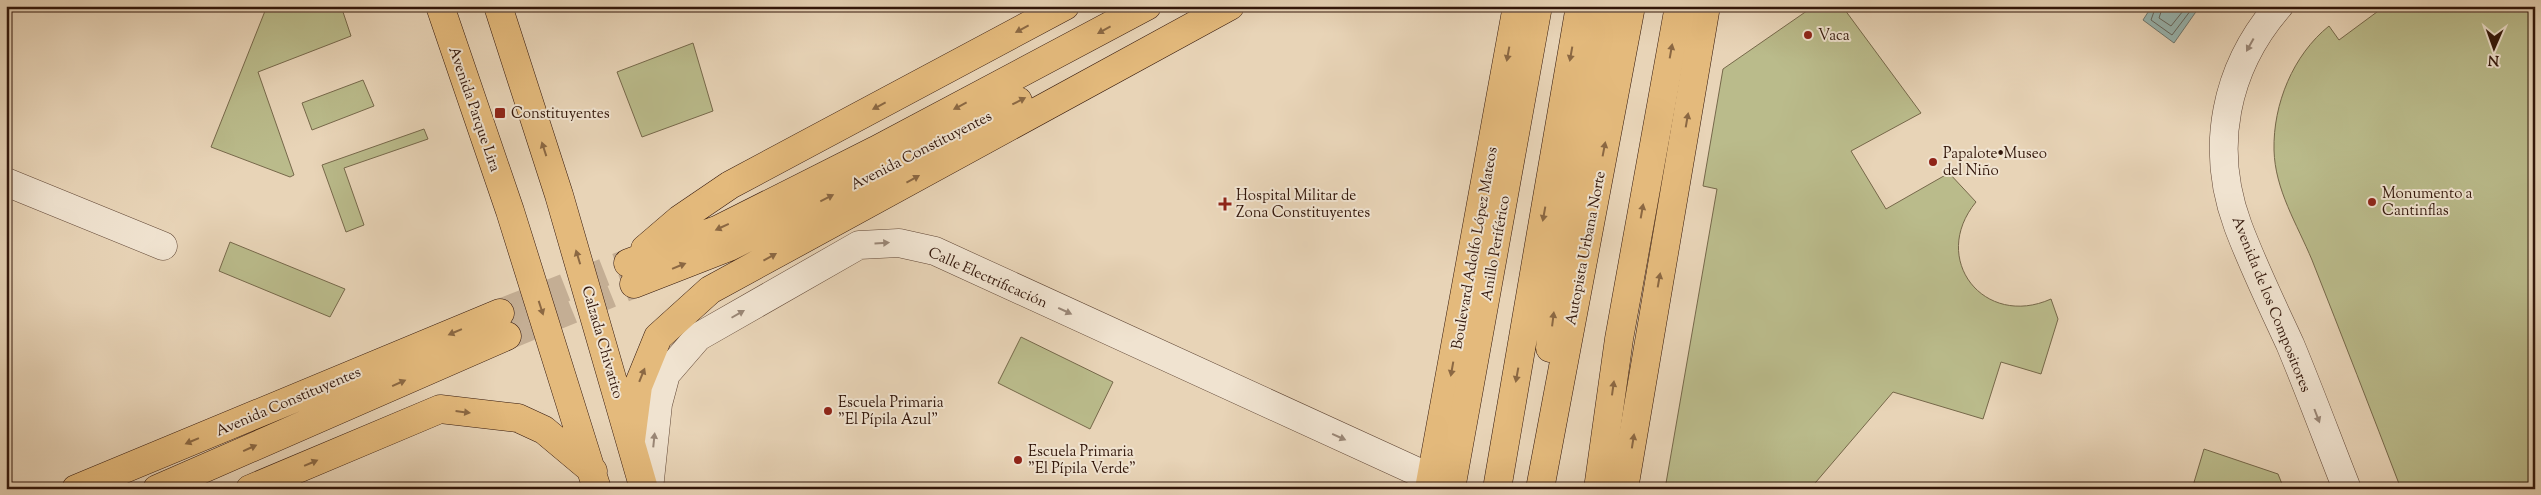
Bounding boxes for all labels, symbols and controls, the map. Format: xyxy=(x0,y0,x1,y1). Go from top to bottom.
north arrow xyxy=(2468,22,2518,72)
one-way arrow xyxy=(1015,25,1029,33)
one-way arrow xyxy=(1097,25,1111,34)
place label: Vaca xyxy=(1818,26,1850,47)
marker: Vaca xyxy=(1802,29,1814,41)
one-way arrow xyxy=(2246,38,2254,53)
one-way arrow xyxy=(1668,43,1676,59)
street label: Avenida Parque Lira xyxy=(442,44,505,175)
one-way arrow xyxy=(1504,47,1512,63)
one-way arrow xyxy=(1567,47,1575,63)
text: N xyxy=(2488,49,2500,69)
one-way arrow xyxy=(1011,97,1026,105)
one-way arrow xyxy=(871,102,886,110)
one-way arrow xyxy=(953,102,968,110)
place label: Constituyentes xyxy=(511,104,610,125)
marker: Constituyentes xyxy=(493,106,507,120)
street label: Avenida Constituyentes xyxy=(847,107,996,196)
one-way arrow xyxy=(1683,112,1691,128)
one-way arrow xyxy=(1601,140,1609,156)
one-way arrow xyxy=(540,141,548,156)
place label: Papalote•Museo del Niño xyxy=(1943,144,2047,182)
street label: Boulevard Adolfo López Mateos xyxy=(1447,145,1504,351)
marker: Papalote•Museo del Niño xyxy=(1927,156,1939,168)
street label: Autopista Urbana Norte xyxy=(1561,169,1612,327)
one-way arrow xyxy=(906,175,919,184)
place label: Monumento a Cantinflas xyxy=(2382,184,2473,222)
place label: Hospital Militar de Zona Constituyentes xyxy=(1236,186,1370,224)
one-way arrow xyxy=(820,194,834,202)
street label: Anillo Periférico xyxy=(1477,194,1516,302)
marker: Monumento a Cantinflas xyxy=(2366,196,2378,208)
marker: Hospital Militar de Zona Constituyentes xyxy=(1218,197,1232,211)
one-way arrow xyxy=(1639,203,1647,219)
one-way arrow xyxy=(1539,207,1547,223)
street label: Avenida de los Compositores xyxy=(2226,214,2316,396)
one-way arrow xyxy=(715,223,729,231)
one-way arrow xyxy=(874,239,890,247)
street label: Calle Electrificación xyxy=(924,243,1051,314)
one-way arrow xyxy=(573,249,581,264)
one-way arrow xyxy=(762,253,777,261)
one-way arrow xyxy=(672,262,687,270)
one-way arrow xyxy=(1656,272,1664,288)
street label: Calzada Chivatito xyxy=(575,284,628,401)
one-way arrow xyxy=(537,300,545,315)
one-way arrow xyxy=(1058,307,1072,315)
one-way arrow xyxy=(732,310,745,319)
one-way arrow xyxy=(1549,310,1557,326)
one-way arrow xyxy=(448,328,462,336)
street label: Avenida Constituyentes xyxy=(213,362,365,443)
one-way arrow xyxy=(1447,362,1455,378)
one-way arrow xyxy=(1512,367,1520,383)
one-way arrow xyxy=(639,368,647,383)
one-way arrow xyxy=(392,379,406,387)
one-way arrow xyxy=(1609,380,1617,396)
place label: Escuela Primaria "El Pípila Azul" xyxy=(838,393,944,431)
marker: Escuela Primaria "El Pípila Azul" xyxy=(822,405,834,417)
one-way arrow xyxy=(455,408,471,416)
one-way arrow xyxy=(2314,408,2321,423)
one-way arrow xyxy=(650,432,658,448)
one-way arrow xyxy=(1332,433,1346,441)
one-way arrow xyxy=(1630,433,1638,449)
one-way arrow xyxy=(184,438,199,445)
place label: Escuela Primaria "El Pípila Verde" xyxy=(1028,442,1136,480)
one-way arrow xyxy=(243,444,257,452)
marker: Escuela Primaria "El Pípila Verde" xyxy=(1012,454,1024,466)
one-way arrow xyxy=(304,459,318,467)

